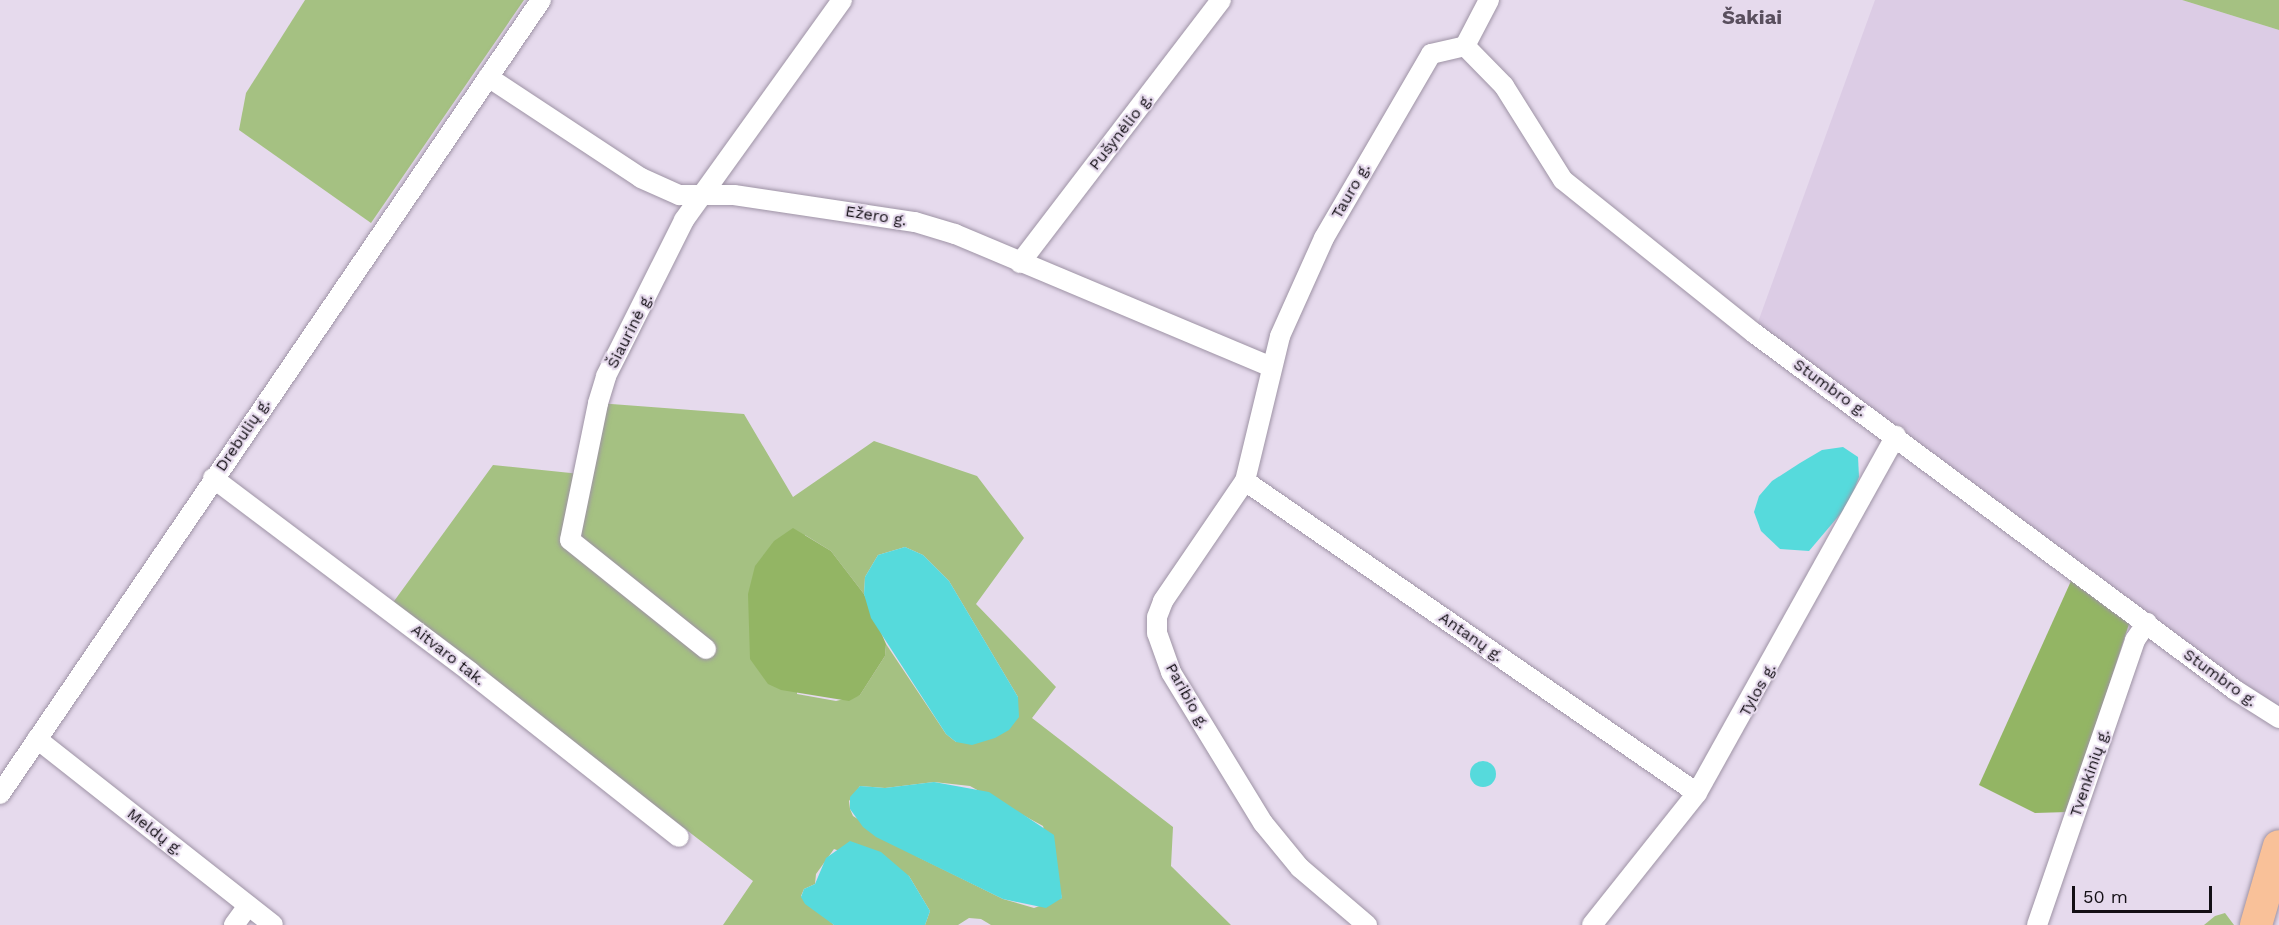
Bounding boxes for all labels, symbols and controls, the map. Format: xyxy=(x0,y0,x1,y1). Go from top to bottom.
district label: Šakiai xyxy=(1722,5,1782,29)
street label: Pušynėlio g. xyxy=(1085,90,1157,174)
street label: Tauro g. xyxy=(1327,160,1375,222)
street label: Ežero g. xyxy=(844,202,908,230)
street label: Šiaurinė g. xyxy=(603,290,657,372)
street label: Stumbro g. xyxy=(1789,355,1871,421)
street label: Drebulių g. xyxy=(212,395,274,475)
street label: Antanų g. xyxy=(1435,608,1507,666)
street label: Aitvaro tak. xyxy=(407,620,489,690)
street label: Stumbro g. xyxy=(2179,645,2261,711)
street label: Paribio g. xyxy=(1161,660,1213,732)
street label: Tylos g. xyxy=(1736,660,1780,720)
street label: Tvenkinių g. xyxy=(2066,727,2114,819)
street label: Meldų g. xyxy=(123,804,187,860)
scale bar xyxy=(2075,874,2214,912)
text: 50 m xyxy=(2083,886,2128,907)

